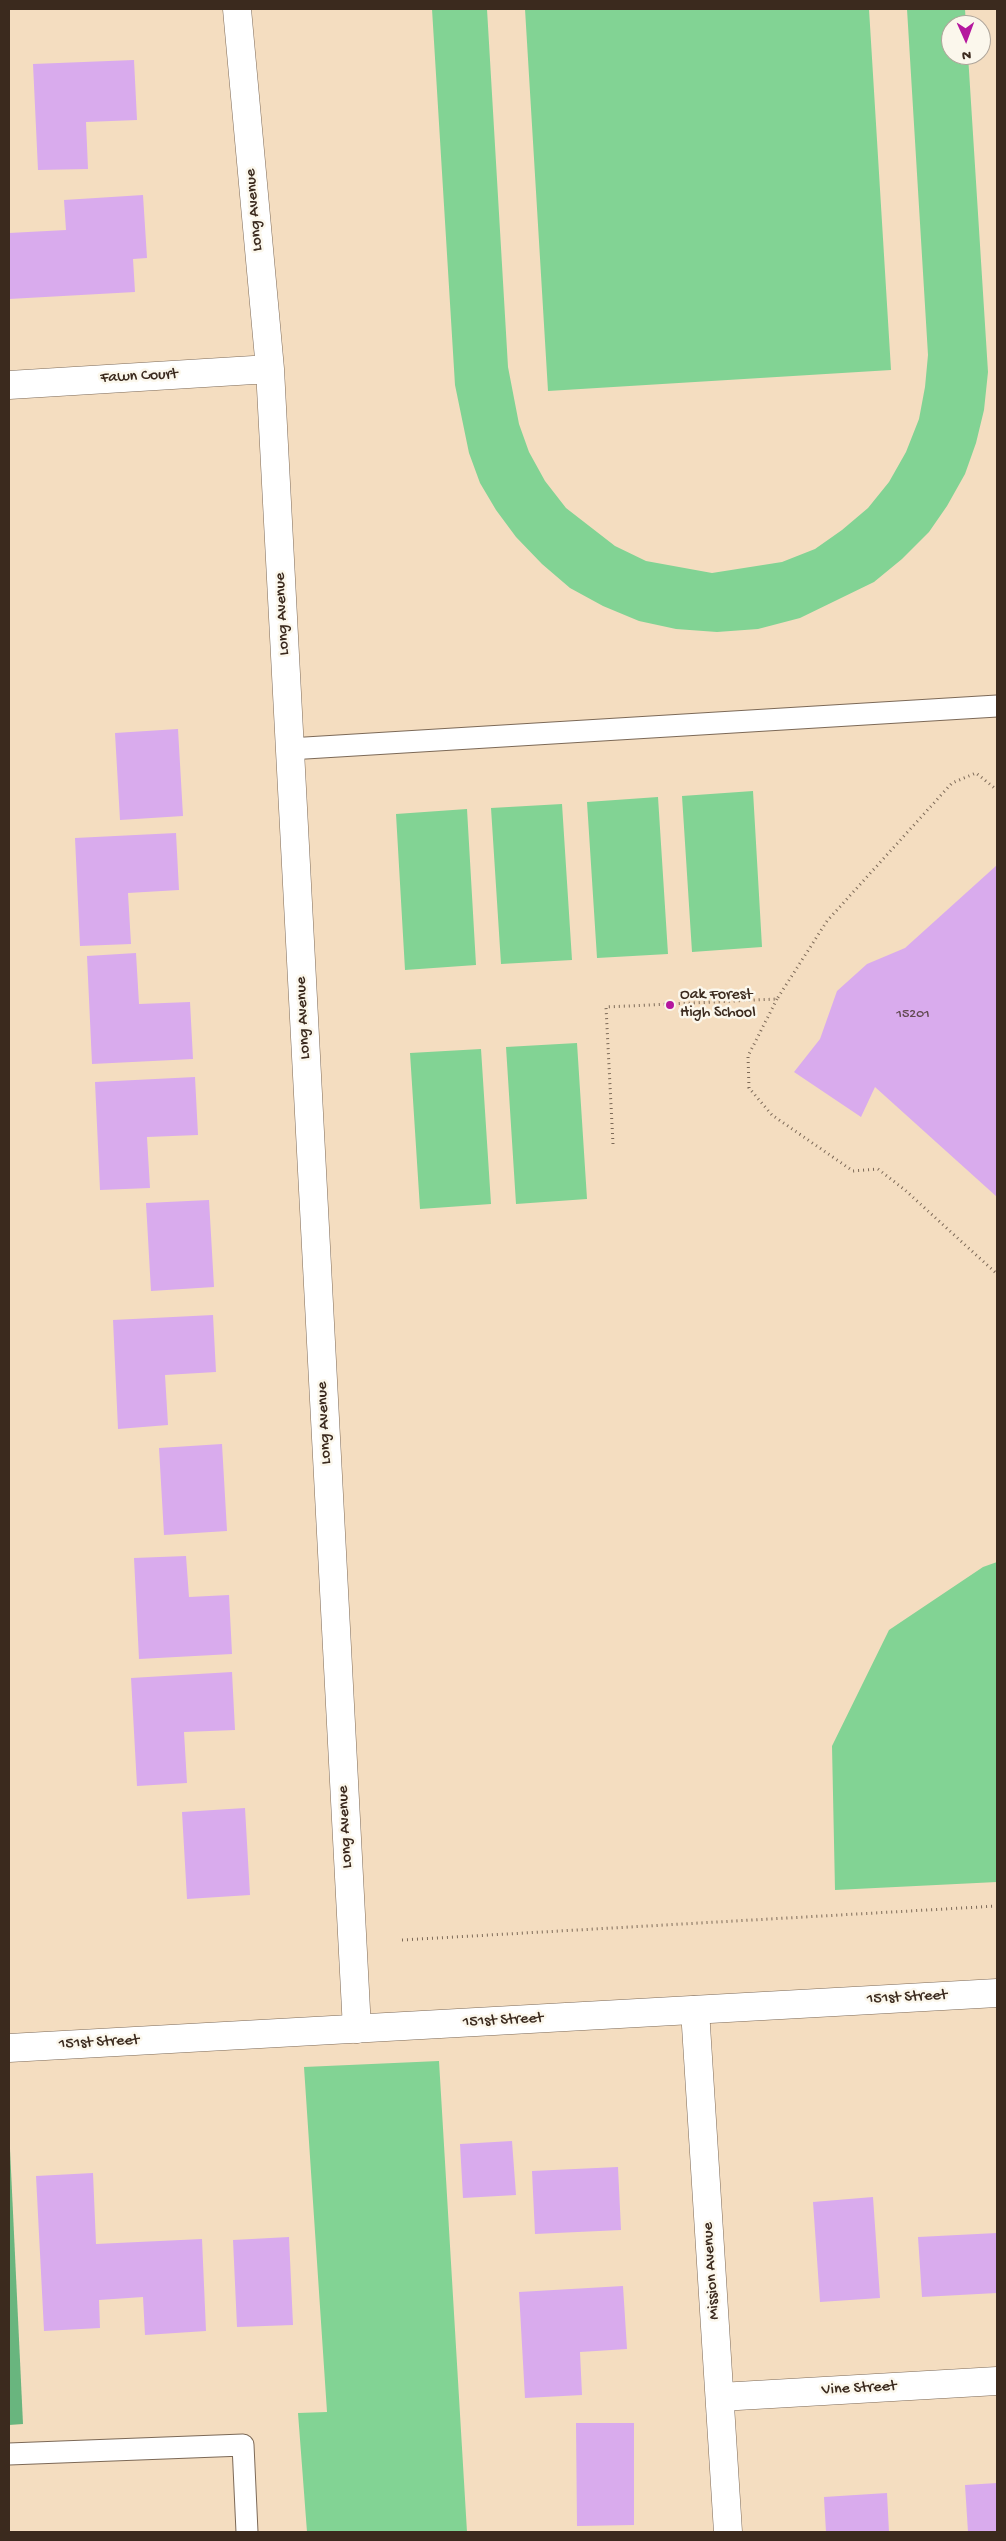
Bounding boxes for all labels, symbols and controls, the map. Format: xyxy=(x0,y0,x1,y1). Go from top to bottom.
north arrow xyxy=(941,15,991,65)
text: N xyxy=(962,46,971,63)
street label: Long Avenue xyxy=(242,168,268,252)
street label: Fawn Court xyxy=(100,365,178,389)
street label: Long Avenue xyxy=(271,572,295,656)
street label: Long Avenue xyxy=(292,976,316,1060)
place label: Oak Forest High School xyxy=(680,986,756,1024)
marker: Oak Forest High School xyxy=(664,999,676,1011)
house number: 15201 xyxy=(896,1007,930,1023)
street label: Long Avenue xyxy=(313,1381,337,1465)
street label: Long Avenue xyxy=(334,1785,358,1869)
street label: 151st Street xyxy=(866,1986,948,2010)
street label: 151st Street xyxy=(462,2009,544,2033)
street label: 151st Street xyxy=(58,2031,140,2055)
street label: Mission Avenue xyxy=(699,2222,725,2320)
street label: Vine Street xyxy=(821,2377,897,2401)

